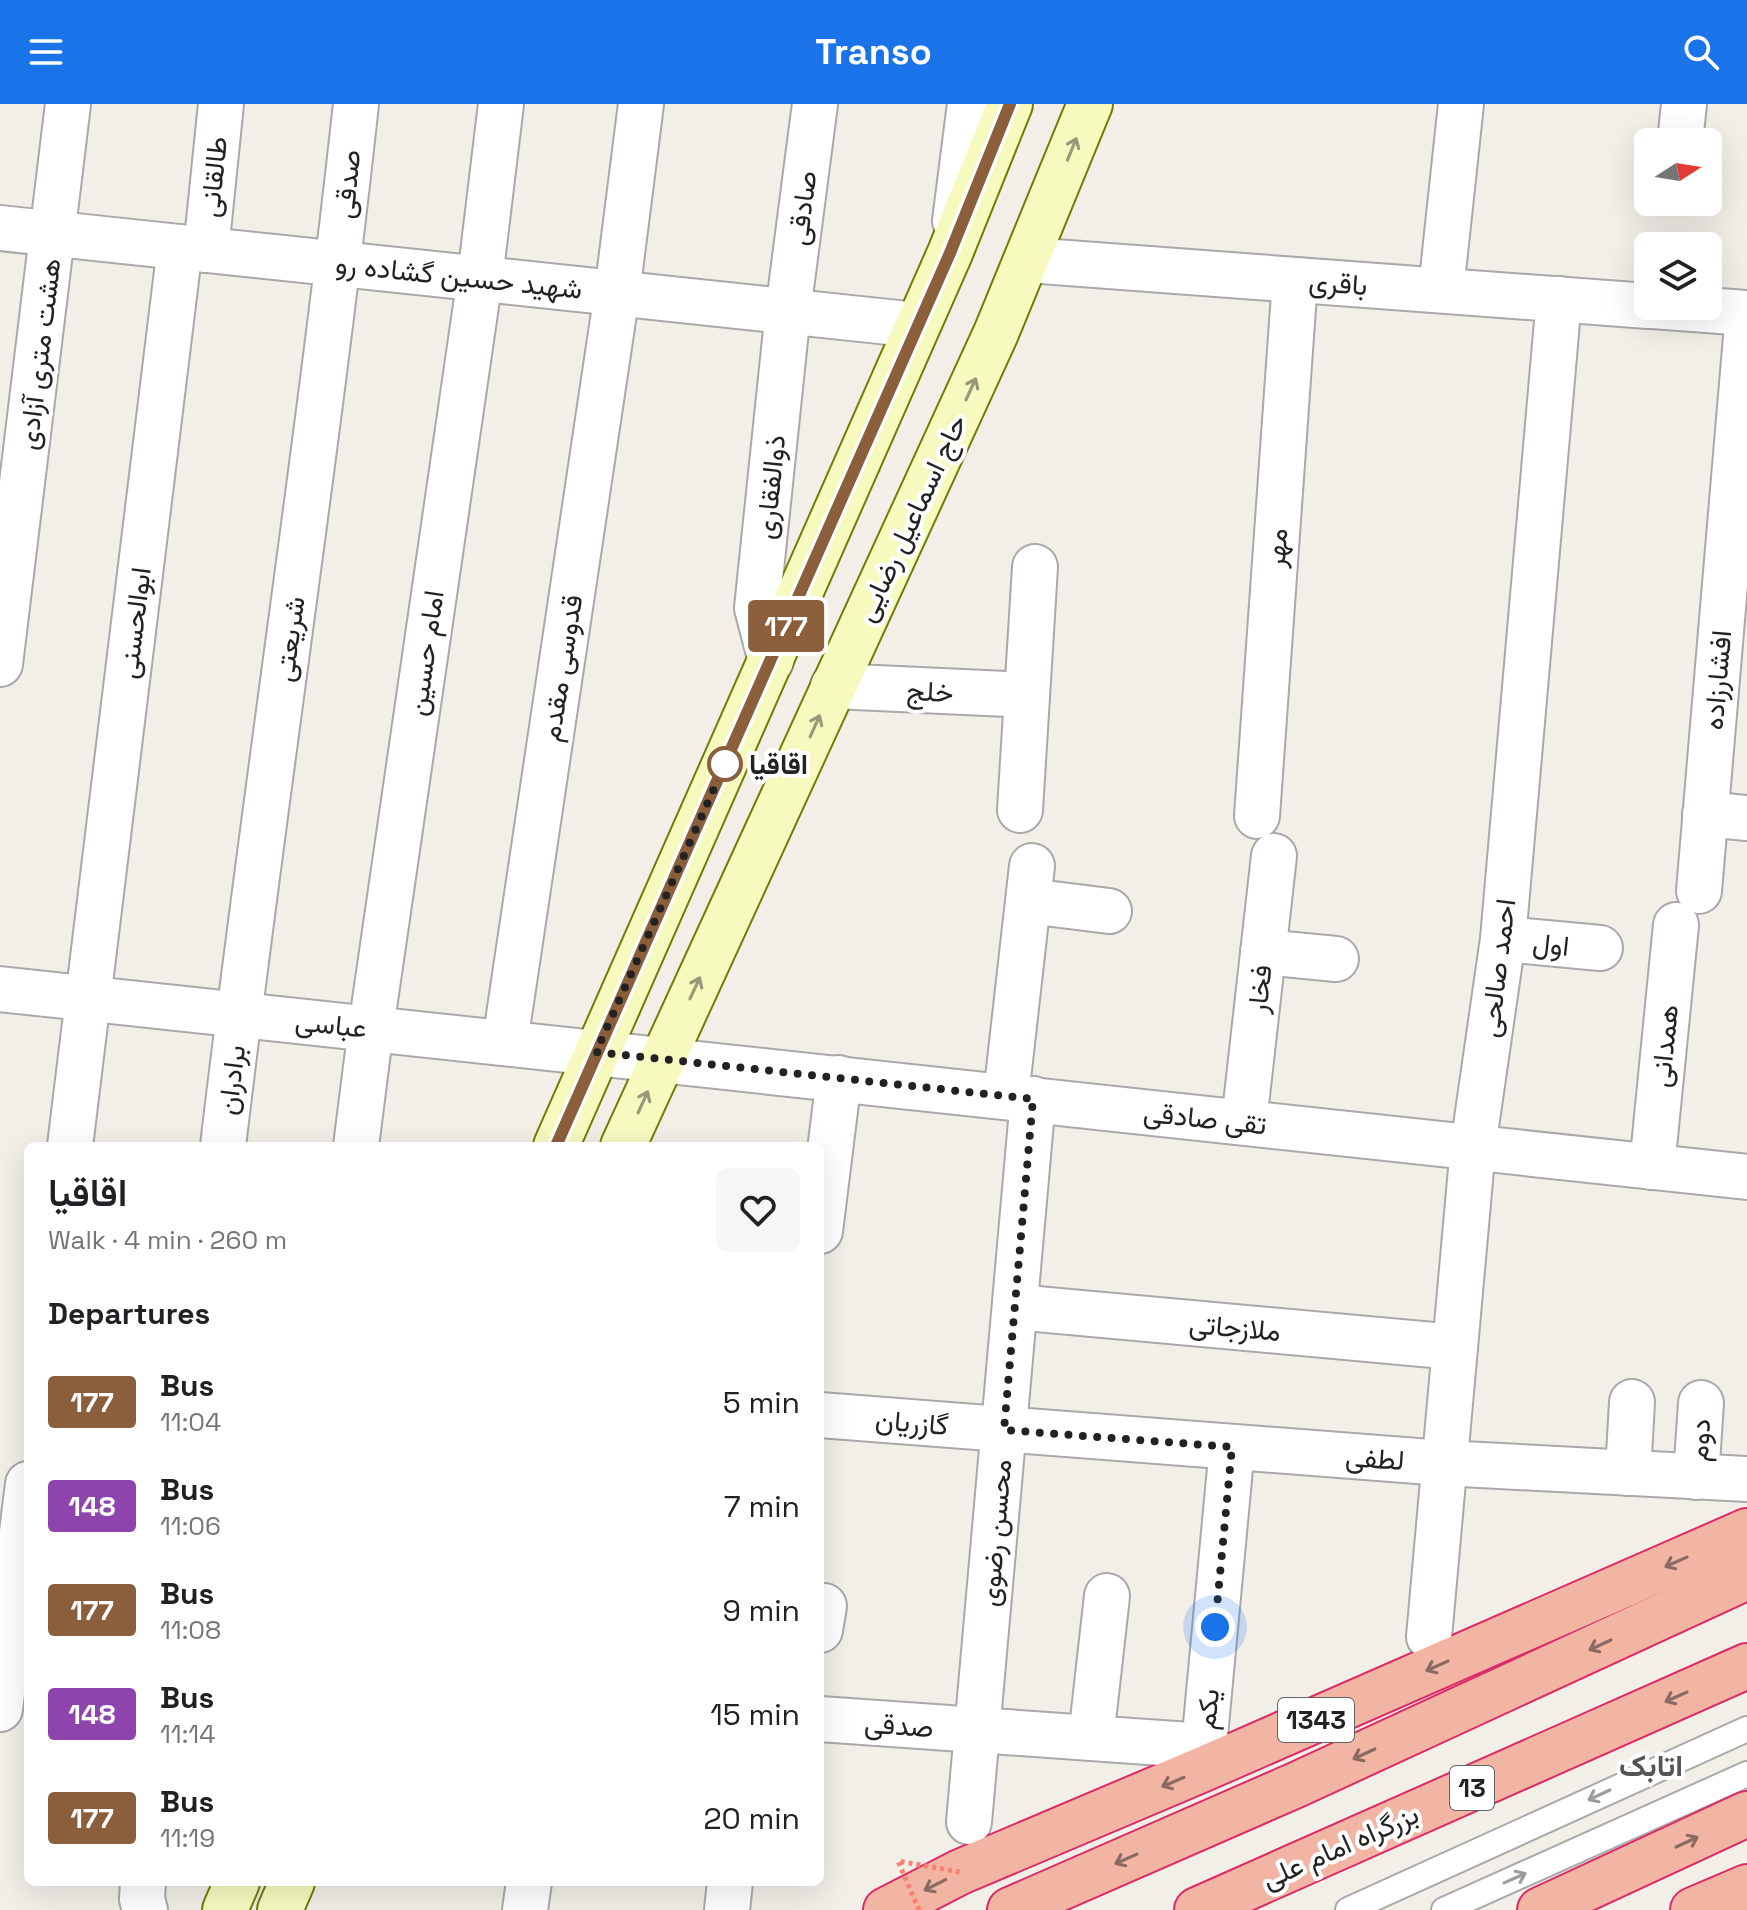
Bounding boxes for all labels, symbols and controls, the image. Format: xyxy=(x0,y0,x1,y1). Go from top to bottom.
text: Transo xyxy=(815,29,932,75)
icon: menu xyxy=(24,30,68,74)
icon: search xyxy=(1679,30,1723,74)
north arrow xyxy=(1634,128,1722,216)
map controls xyxy=(1634,128,1722,320)
street label: طالقانی xyxy=(191,135,235,219)
one-way arrow xyxy=(1066,137,1080,162)
street label: صدقی xyxy=(325,148,369,220)
street label: صادقی xyxy=(780,169,824,247)
button: layers xyxy=(1634,232,1722,320)
street label: شهید حسین گشاده رو xyxy=(334,245,584,307)
street label: هشت متری آزادی xyxy=(9,256,69,452)
street label: باقری xyxy=(1307,263,1369,303)
one-way arrow xyxy=(964,377,979,401)
street label: حاج اسماعیل رضایی xyxy=(847,409,976,628)
street label: ذوالفقاری xyxy=(747,433,793,541)
street label: مهر xyxy=(1257,527,1295,570)
street label: ابوالحسنی xyxy=(109,565,159,681)
street label: امام حسین xyxy=(398,588,453,718)
street label: قدوسی مقدم xyxy=(532,592,591,744)
street label: شریعتی xyxy=(265,594,313,684)
line badge: 177 xyxy=(740,600,832,652)
text: 177 xyxy=(764,608,808,644)
street label: افشارزاده xyxy=(1695,629,1739,731)
street label: خلج xyxy=(906,672,954,712)
one-way arrow xyxy=(808,715,823,739)
place label: اقاقیا xyxy=(749,746,808,782)
marker: اقاقیا xyxy=(708,747,742,781)
street label: احمد صالحی xyxy=(1471,897,1523,1039)
street label: اول xyxy=(1531,924,1571,964)
street label: فخار xyxy=(1238,963,1279,1016)
one-way arrow xyxy=(688,976,703,1000)
street label: عباسی xyxy=(293,1002,369,1046)
street label: همدانی xyxy=(1642,1003,1686,1089)
street label: برادران xyxy=(209,1043,253,1117)
one-way arrow xyxy=(636,1091,651,1115)
street label: تقی صادقی xyxy=(1142,1094,1268,1142)
button: heart xyxy=(716,1168,800,1252)
text: اقاقیا xyxy=(48,1169,127,1217)
text: Walk · 4 min · 260 m xyxy=(48,1223,287,1257)
text: Departures xyxy=(48,1294,210,1333)
street label: ملازجاتی xyxy=(1188,1305,1282,1349)
text: Bus xyxy=(160,1366,214,1405)
text: 5 min xyxy=(723,1383,800,1422)
text: 177 xyxy=(70,1384,114,1420)
street label: گازریان xyxy=(874,1401,950,1443)
text: 11:04 xyxy=(160,1405,221,1439)
street label: دوم xyxy=(1680,1418,1719,1463)
street label: لطفی xyxy=(1344,1438,1406,1478)
street label: محسن رضوی xyxy=(971,1458,1019,1608)
text: Bus xyxy=(160,1470,214,1509)
text: 7 min xyxy=(724,1487,800,1526)
text: 148 xyxy=(68,1488,116,1524)
text: 11:06 xyxy=(160,1509,221,1543)
one-way arrow xyxy=(1664,1556,1688,1571)
text: Bus xyxy=(160,1574,214,1613)
text: 9 min xyxy=(722,1591,800,1630)
text: 177 xyxy=(70,1592,114,1628)
your location xyxy=(1195,1607,1235,1647)
text: 11:08 xyxy=(160,1613,221,1647)
one-way arrow xyxy=(1588,1638,1612,1653)
one-way arrow xyxy=(1426,1660,1450,1675)
text: Bus xyxy=(160,1678,214,1717)
street label: یکم xyxy=(1187,1687,1228,1731)
one-way arrow xyxy=(1664,1691,1689,1706)
text: 15 min xyxy=(710,1695,800,1734)
text: 148 xyxy=(68,1696,116,1732)
road number: 1343 xyxy=(1278,1698,1354,1742)
street label: صدقی xyxy=(863,1705,935,1745)
text: 11:14 xyxy=(160,1717,215,1751)
district label: اتابک xyxy=(1619,1746,1683,1785)
one-way arrow xyxy=(1352,1747,1376,1762)
road number: 13 xyxy=(1450,1766,1494,1810)
one-way arrow xyxy=(1161,1775,1186,1790)
text: Bus xyxy=(160,1782,214,1821)
one-way arrow xyxy=(1588,1788,1612,1803)
street label: بزرگراه امام علی xyxy=(1256,1795,1424,1898)
text: 20 min xyxy=(703,1799,800,1838)
text: 177 xyxy=(70,1800,114,1836)
text: 11:19 xyxy=(160,1821,215,1855)
one-way arrow xyxy=(1674,1834,1698,1849)
one-way arrow xyxy=(1114,1853,1139,1868)
one-way arrow xyxy=(1503,1870,1527,1885)
one-way arrow xyxy=(923,1877,947,1893)

